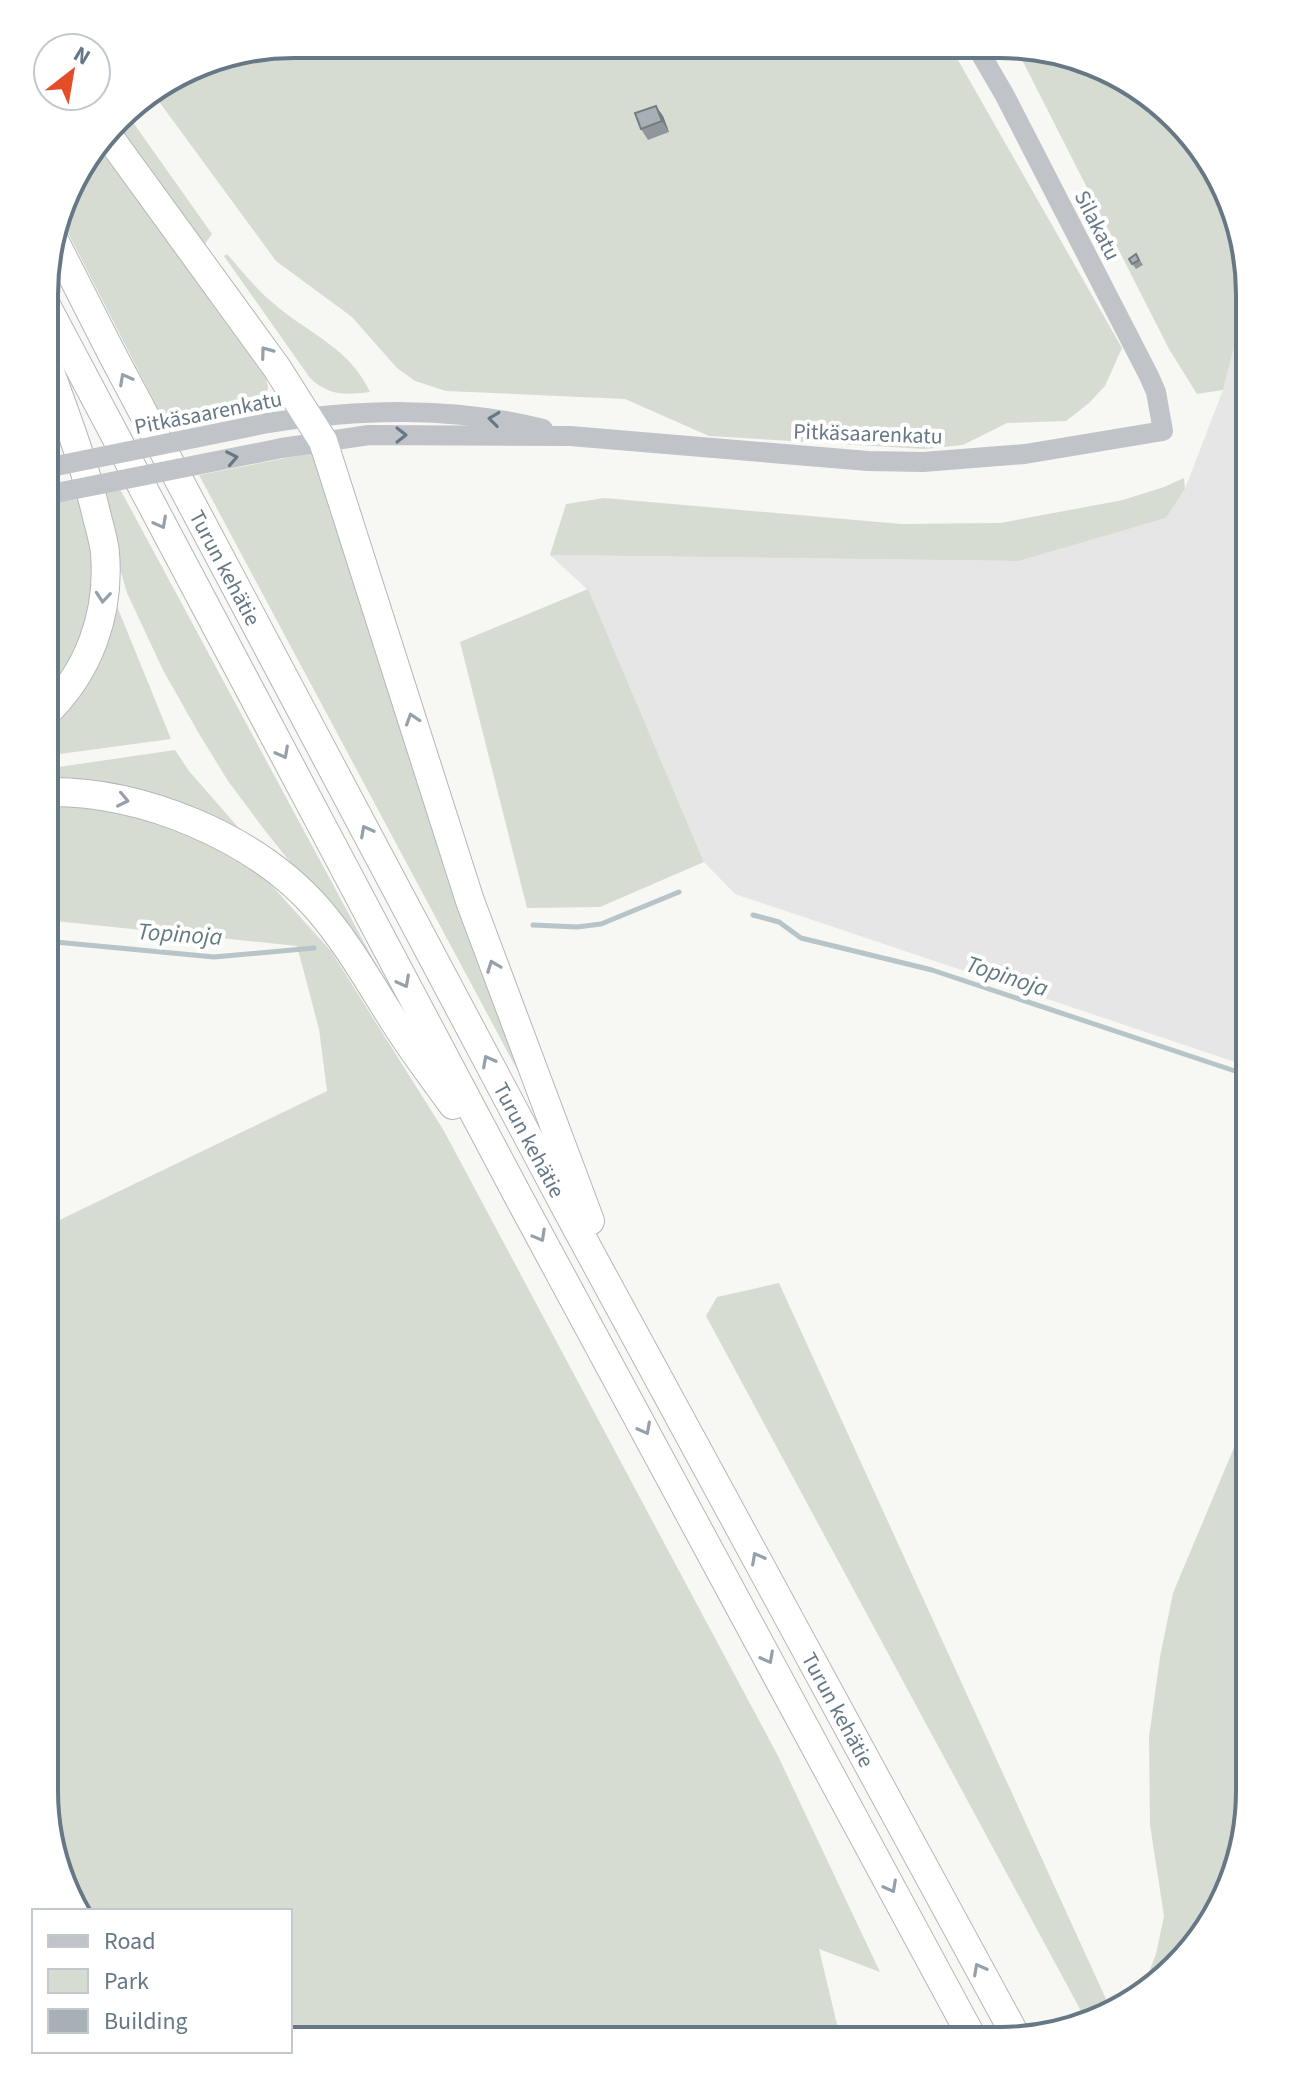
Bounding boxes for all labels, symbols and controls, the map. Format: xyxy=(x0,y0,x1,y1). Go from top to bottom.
north arrow xyxy=(32,32,112,112)
text: N xyxy=(67,38,96,73)
street label: Silakatu xyxy=(1066,185,1128,266)
one-way arrow xyxy=(261,346,275,361)
one-way arrow xyxy=(120,373,135,387)
street label: Pitkäsaarenkatu xyxy=(132,383,285,443)
one-way arrow xyxy=(487,410,500,427)
street label: Pitkäsaarenkatu xyxy=(793,415,943,453)
one-way arrow xyxy=(395,426,408,444)
one-way arrow xyxy=(225,450,238,467)
street label: Turun kehätie xyxy=(181,505,269,632)
one-way arrow xyxy=(151,514,167,528)
one-way arrow xyxy=(94,590,111,603)
one-way arrow xyxy=(405,712,421,726)
one-way arrow xyxy=(273,744,288,759)
one-way arrow xyxy=(115,791,129,808)
one-way arrow xyxy=(360,825,375,839)
water label: Topinoja xyxy=(136,914,224,955)
water label: Topinoja xyxy=(961,947,1053,1006)
one-way arrow xyxy=(486,960,503,974)
one-way arrow xyxy=(395,974,410,989)
one-way arrow xyxy=(482,1054,497,1069)
street label: Turun kehätie xyxy=(485,1077,573,1204)
one-way arrow xyxy=(531,1228,546,1242)
one-way arrow xyxy=(635,1421,650,1436)
one-way arrow xyxy=(751,1552,767,1567)
street label: Turun kehätie xyxy=(793,1647,882,1773)
one-way arrow xyxy=(758,1650,774,1664)
one-way arrow xyxy=(882,1879,897,1894)
legend xyxy=(32,1909,292,2053)
text: Road xyxy=(104,1924,156,1959)
one-way arrow xyxy=(974,1963,989,1978)
text: Park xyxy=(104,1964,149,1999)
text: Building xyxy=(104,2004,188,2039)

